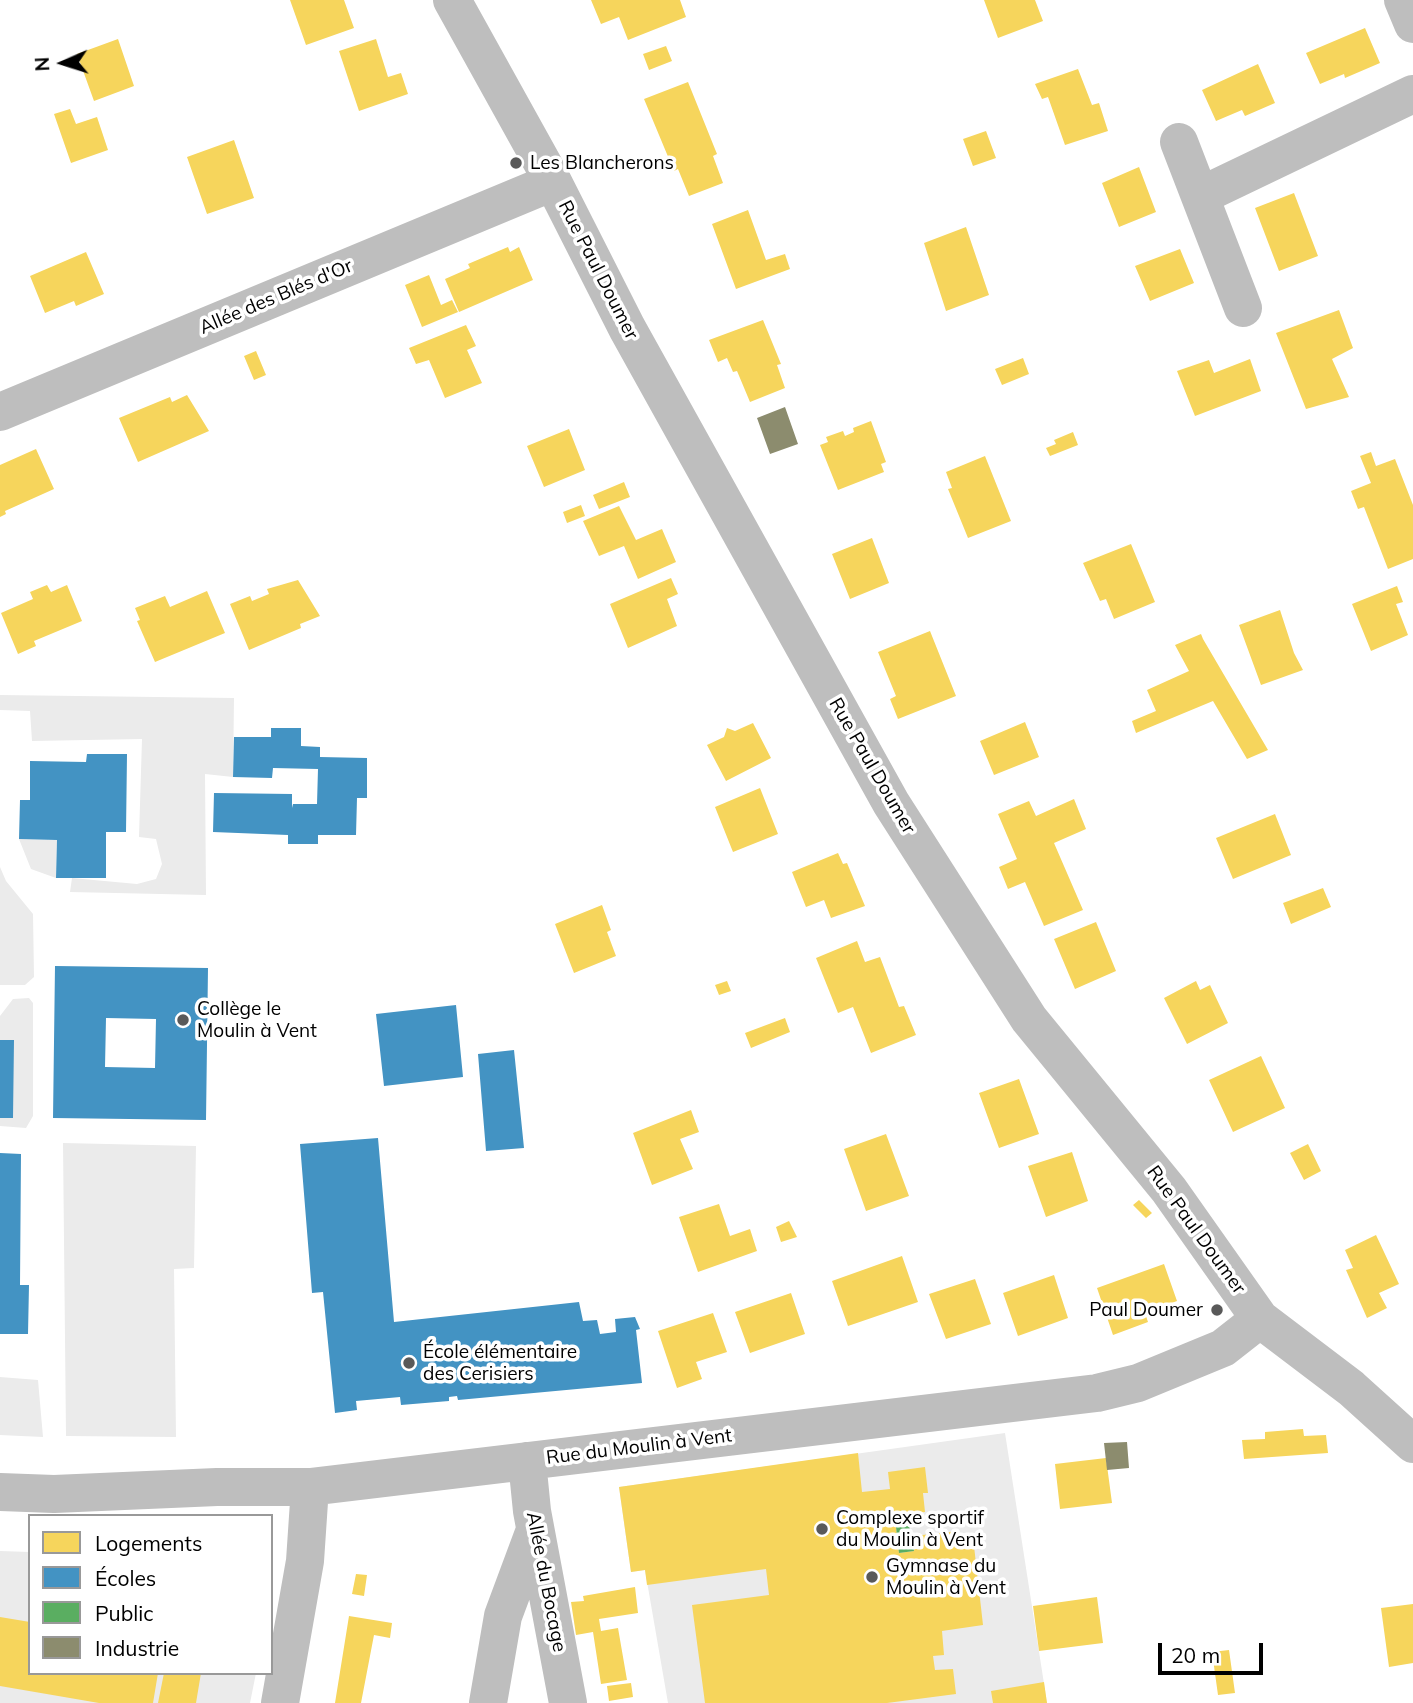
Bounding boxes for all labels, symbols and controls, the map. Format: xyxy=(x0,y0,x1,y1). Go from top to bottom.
north arrow xyxy=(28,28,98,98)
text: N xyxy=(30,56,54,72)
place label: Les Blancherons xyxy=(530,152,674,174)
marker: Les Blancherons xyxy=(508,155,524,171)
street label: Rue Paul Doumer xyxy=(553,197,643,343)
street label: Allée des Blés d'Or xyxy=(196,254,356,340)
street label: Rue Paul Doumer xyxy=(824,694,920,838)
place label: Collège le Moulin à Vent xyxy=(197,998,317,1042)
marker: Collège le Moulin à Vent xyxy=(175,1012,191,1028)
street label: Rue Paul Doumer xyxy=(1142,1161,1250,1299)
place label: Paul Doumer xyxy=(1089,1299,1203,1321)
marker: Paul Doumer xyxy=(1209,1302,1225,1318)
place label: École élémentaire des Cerisiers xyxy=(423,1341,577,1385)
marker: École élémentaire des Cerisiers xyxy=(401,1355,417,1371)
street label: Rue du Moulin à Vent xyxy=(545,1424,733,1470)
place label: Complexe sportif du Moulin à Vent xyxy=(836,1507,984,1551)
street label: Allée du Bocage xyxy=(521,1510,571,1654)
legend xyxy=(28,1514,273,1675)
marker: Complexe sportif du Moulin à Vent xyxy=(814,1521,830,1537)
text: Logements xyxy=(95,1530,202,1556)
place label: Gymnase du Moulin à Vent xyxy=(886,1555,1006,1599)
text: Écoles xyxy=(95,1565,156,1591)
marker: Gymnase du Moulin à Vent xyxy=(864,1569,880,1585)
text: Public xyxy=(95,1600,154,1626)
scale bar xyxy=(1161,1630,1266,1674)
text: Industrie xyxy=(95,1635,179,1661)
text: 20 m xyxy=(1171,1642,1220,1668)

